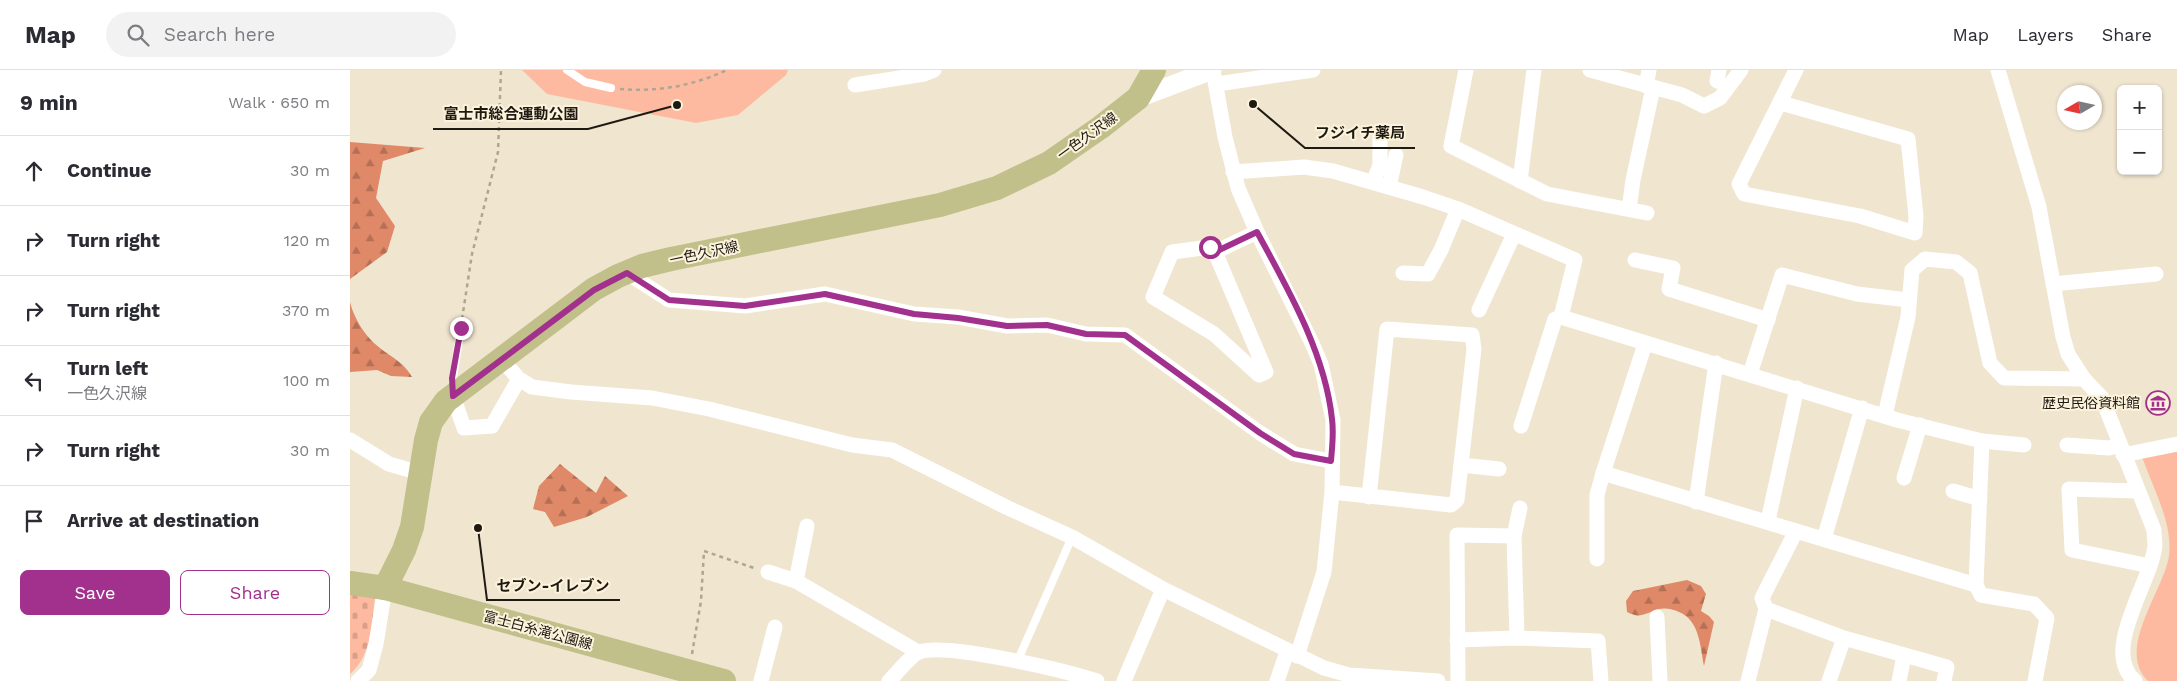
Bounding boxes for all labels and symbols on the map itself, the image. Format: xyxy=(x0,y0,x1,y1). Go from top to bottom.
north arrow xyxy=(2057,85,2102,130)
callout: 富士市総合運動公園 xyxy=(433,99,588,129)
text: 富士市総合運動公園 xyxy=(443,105,579,123)
street label: 一色久沢線 xyxy=(1054,109,1120,163)
callout: フジイチ薬局 xyxy=(1305,118,1415,148)
text: フジイチ薬局 xyxy=(1315,124,1405,142)
route start xyxy=(1199,236,1222,259)
street label: 一色久沢線 xyxy=(668,238,740,268)
route end xyxy=(450,317,473,340)
museum icon: 歴史民俗資料館 xyxy=(2145,390,2171,416)
place label: 歴史民俗資料館 xyxy=(2042,395,2140,411)
callout: セブン-イレブン xyxy=(487,570,620,600)
text: セブン-イレブン xyxy=(497,577,609,595)
street label: 富士白糸滝公園線 xyxy=(482,608,594,652)

